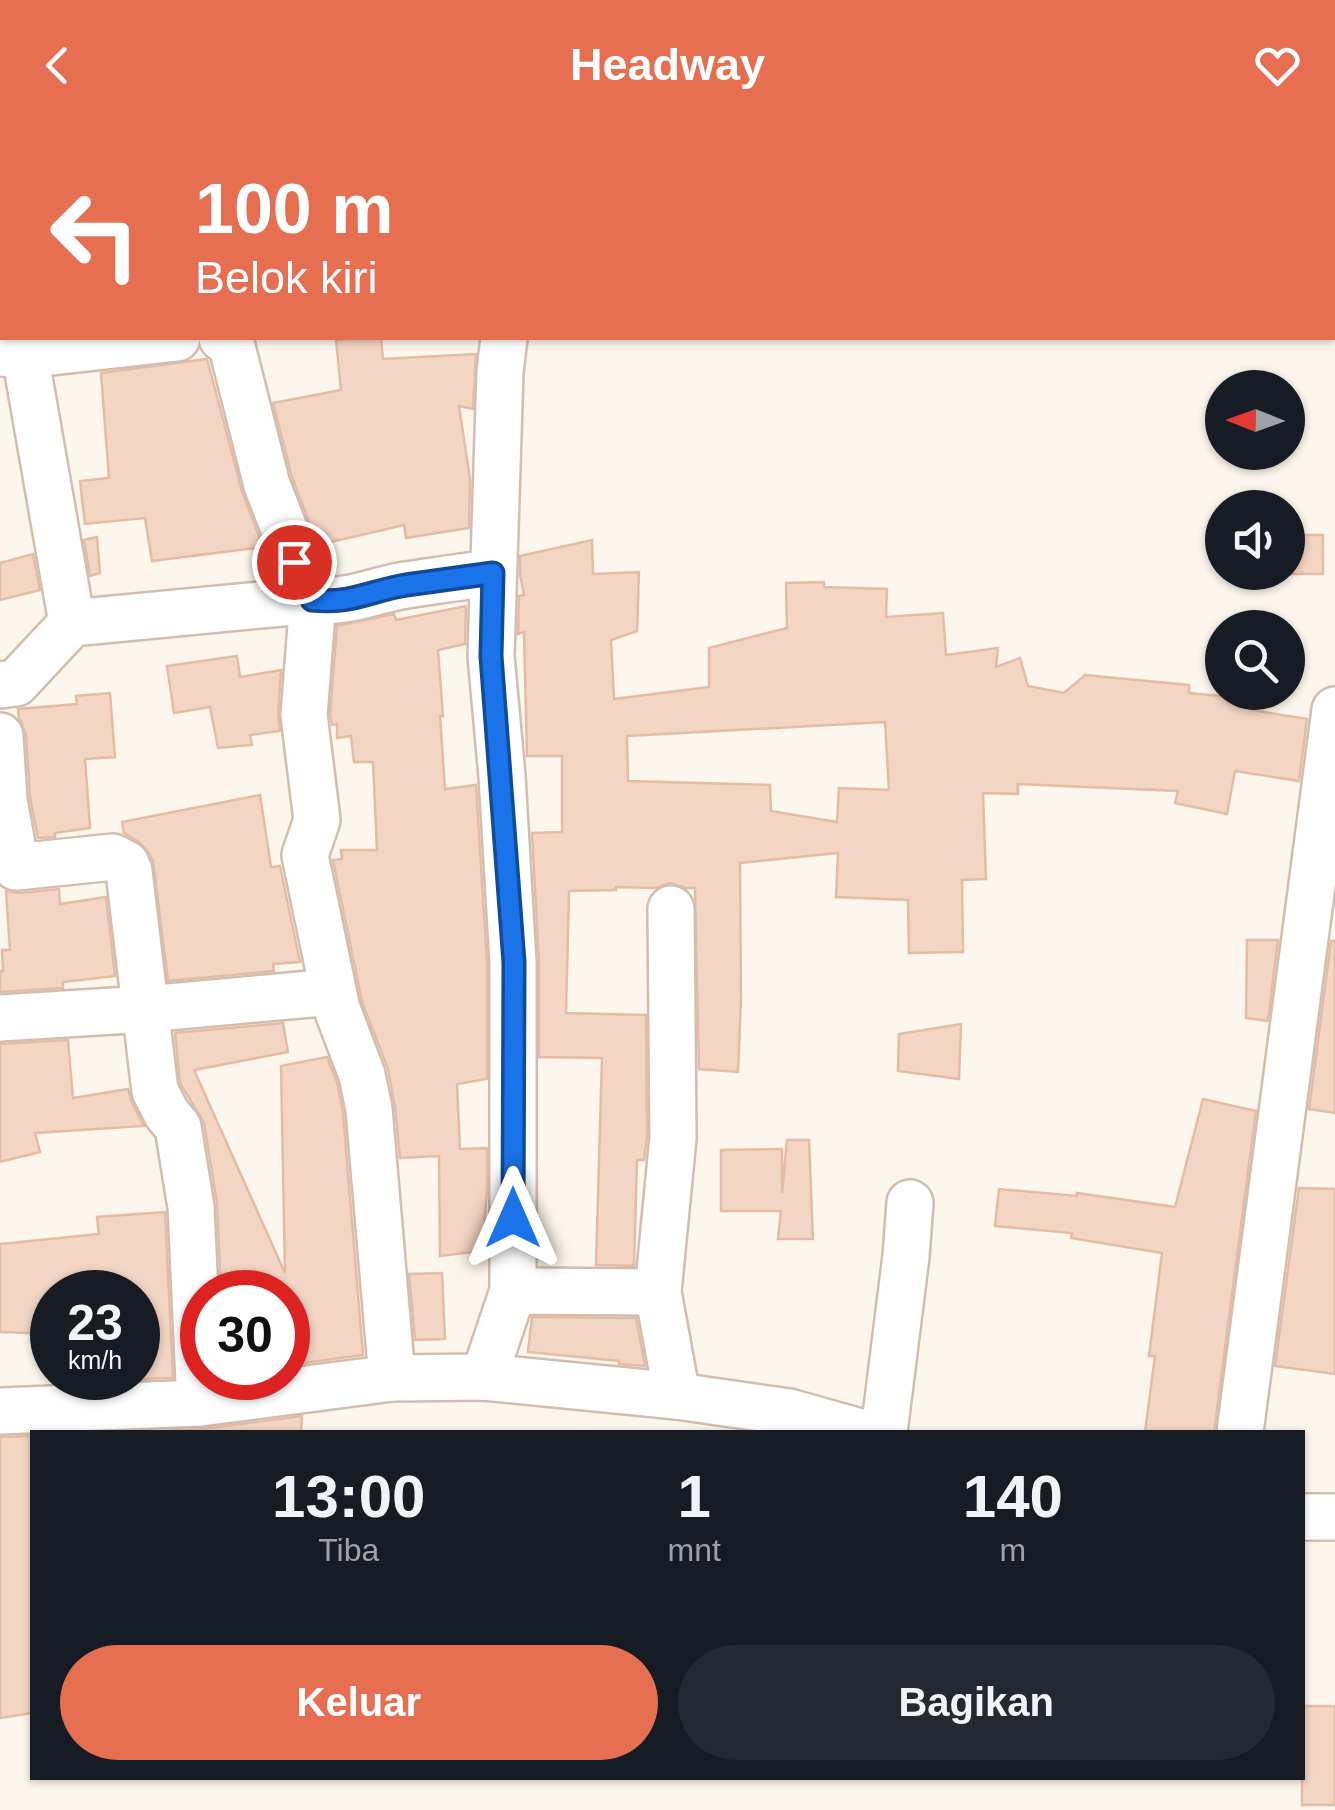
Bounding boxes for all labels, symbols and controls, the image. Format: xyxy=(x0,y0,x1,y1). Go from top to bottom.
icon: back xyxy=(30,38,85,93)
icon: heart xyxy=(1250,38,1305,93)
text: Headway xyxy=(570,39,765,90)
icon: left xyxy=(30,170,160,300)
text: 100 m xyxy=(195,170,393,248)
text: Belok kiri xyxy=(195,252,378,303)
north arrow xyxy=(1205,370,1305,470)
map controls xyxy=(1205,370,1305,710)
button: sound xyxy=(1205,490,1305,590)
pin xyxy=(252,520,337,605)
icon: arrive xyxy=(267,535,322,590)
button: search xyxy=(1205,610,1305,710)
position arrow xyxy=(461,1166,565,1270)
speed limit sign: 30 xyxy=(180,1270,310,1400)
text: 23 xyxy=(67,1295,123,1351)
text: km/h xyxy=(68,1346,122,1374)
text: 13:00 xyxy=(272,1463,425,1530)
text: 1 xyxy=(677,1463,711,1530)
text: 140 xyxy=(963,1463,1063,1530)
text: Tiba xyxy=(318,1532,379,1568)
text: mnt xyxy=(668,1532,721,1568)
text: m xyxy=(1000,1532,1026,1568)
button: Keluar xyxy=(60,1645,658,1760)
button: Bagikan xyxy=(678,1645,1275,1760)

